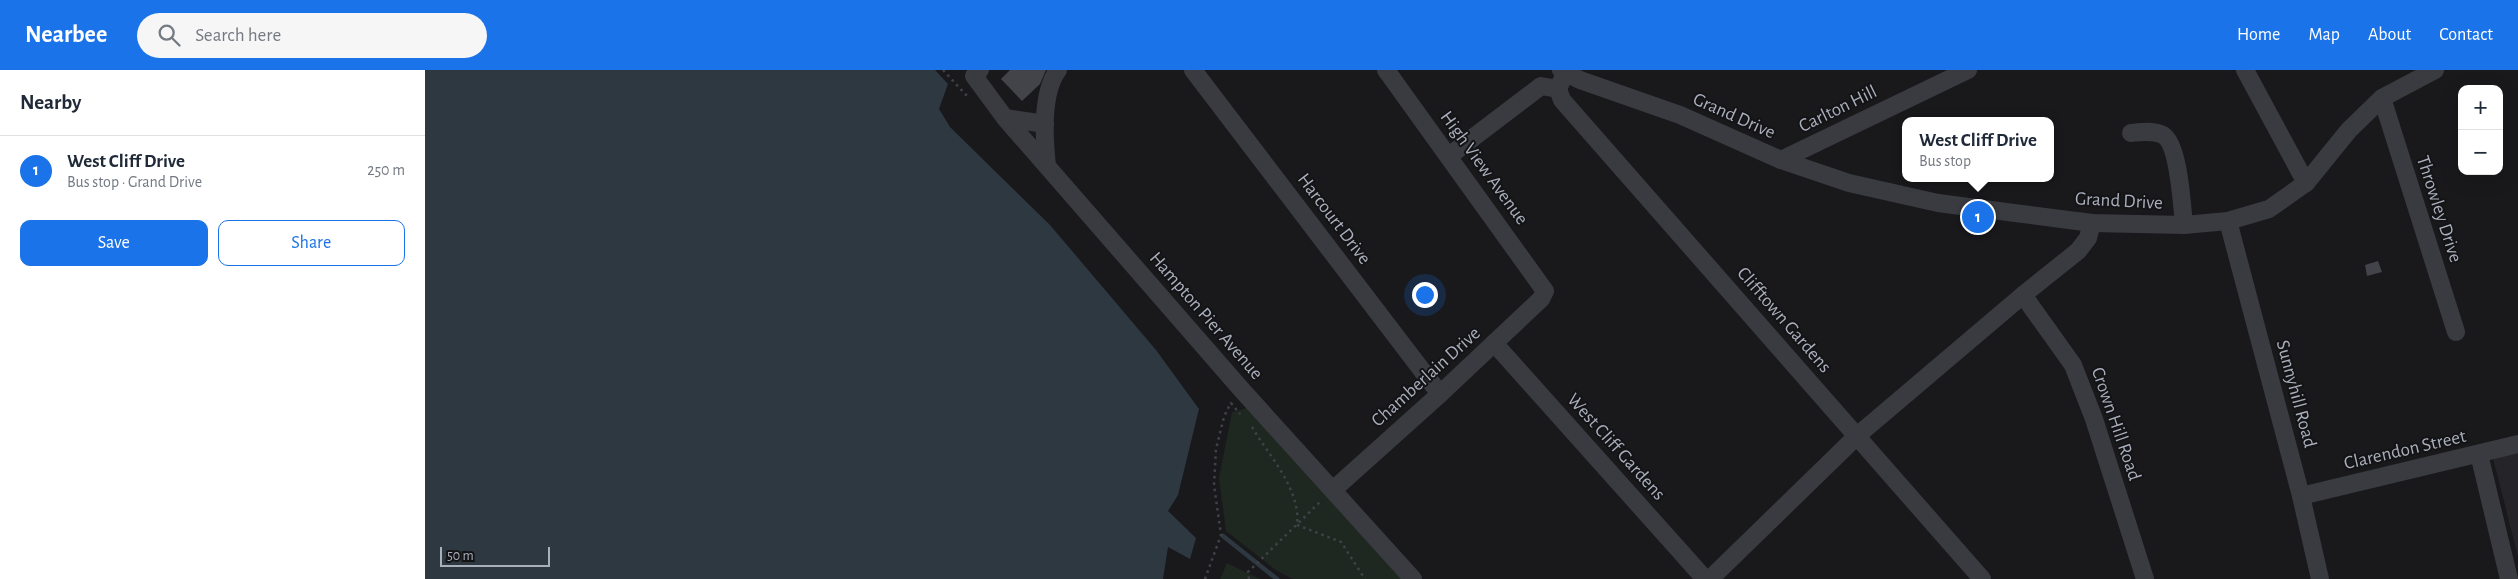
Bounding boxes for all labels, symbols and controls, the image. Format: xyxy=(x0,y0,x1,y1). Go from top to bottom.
search box xyxy=(137,13,487,58)
icon: search xyxy=(155,21,183,49)
text: Nearbee xyxy=(25,23,107,47)
text: Search here xyxy=(195,26,281,45)
text: Home xyxy=(2237,26,2280,44)
text: Map xyxy=(2308,26,2340,44)
text: About xyxy=(2368,26,2411,44)
text: Contact xyxy=(2439,26,2493,44)
street label: Carlton Hill xyxy=(1796,82,1880,136)
map controls xyxy=(2458,85,2503,175)
button: + xyxy=(2458,85,2503,130)
street label: Grand Drive xyxy=(1690,89,1778,143)
text: Nearby xyxy=(20,92,81,113)
street label: High View Avenue xyxy=(1437,108,1531,228)
popup xyxy=(1902,117,2054,182)
button: − xyxy=(2458,130,2503,175)
text: West Cliff Drive xyxy=(1919,131,2037,150)
text: West Cliff Drive xyxy=(67,152,185,171)
text: Bus stop xyxy=(1919,153,1971,169)
street label: Throwley Drive xyxy=(2413,153,2465,265)
text: 1 xyxy=(33,162,39,178)
text: 250 m xyxy=(367,162,405,178)
street label: Harcourt Drive xyxy=(1294,170,1374,268)
text: Bus stop · Grand Drive xyxy=(67,174,202,190)
street label: Grand Drive xyxy=(2075,189,2163,213)
pin: 1 xyxy=(1962,198,1994,236)
button: Save xyxy=(20,220,208,266)
button: Share xyxy=(218,220,405,266)
street label: Hampton Pier Avenue xyxy=(1146,249,1266,383)
street label: Clifftown Gardens xyxy=(1733,264,1835,376)
your location xyxy=(1412,282,1438,308)
street label: Chamberlain Drive xyxy=(1368,324,1484,430)
street label: Sunnyhill Road xyxy=(2273,338,2320,450)
street label: Crown Hill Road xyxy=(2088,365,2144,483)
street label: West Cliff Gardens xyxy=(1563,390,1669,504)
street label: Clarendon Street xyxy=(2342,427,2468,473)
scale bar xyxy=(440,544,550,567)
text: 50 m xyxy=(447,549,474,563)

